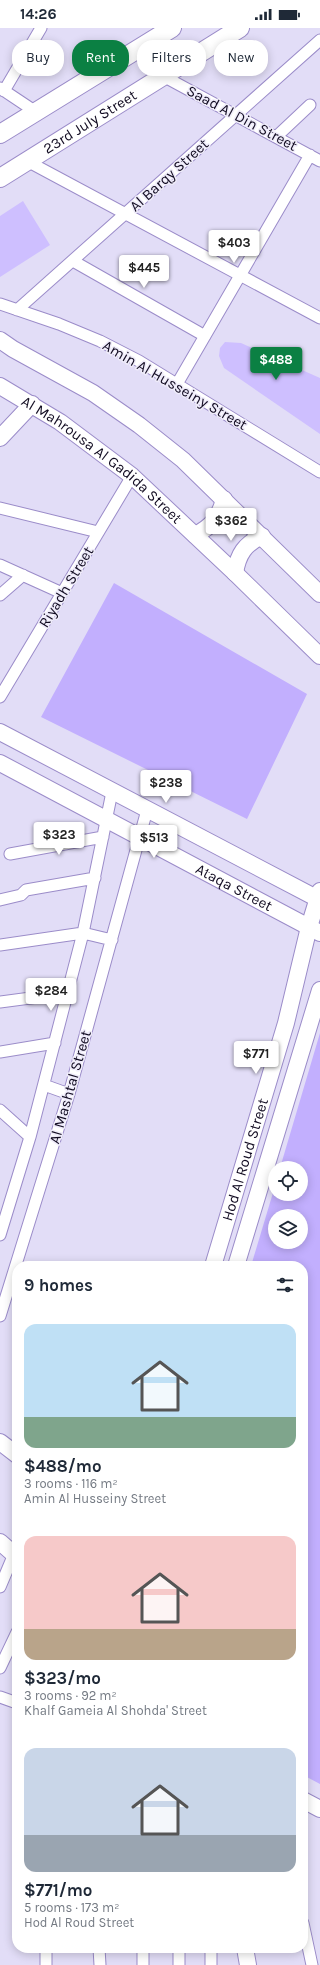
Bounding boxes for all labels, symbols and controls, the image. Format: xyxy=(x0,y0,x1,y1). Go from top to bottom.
text: 14:26 xyxy=(20,5,57,23)
chip: Buy xyxy=(12,40,64,76)
chip: Rent xyxy=(72,40,129,76)
chip: Filters xyxy=(137,40,206,76)
chip: New xyxy=(214,40,268,76)
street label: Saad Al Din Street xyxy=(184,81,301,155)
street label: 23rd July Street xyxy=(40,86,140,158)
street label: Al Barqy Street xyxy=(126,135,212,215)
pin: $403 xyxy=(210,230,258,264)
text: $403 xyxy=(217,235,251,250)
pin: $445 xyxy=(120,255,168,289)
text: $445 xyxy=(128,260,160,275)
street label: Amin Al Husseiny Street xyxy=(100,336,251,434)
pin: $488 xyxy=(252,347,300,381)
text: $488 xyxy=(259,352,293,367)
street label: Al Mahrousa Al Gadida Street xyxy=(18,392,186,528)
pin: $362 xyxy=(207,508,255,542)
text: $362 xyxy=(215,513,247,528)
street label: Riyadh Street xyxy=(35,543,97,631)
pin: $238 xyxy=(142,770,190,804)
text: $238 xyxy=(149,775,183,790)
pin: $323 xyxy=(35,822,83,856)
pin: $513 xyxy=(130,825,178,859)
text: $323 xyxy=(43,827,76,842)
text: $513 xyxy=(139,830,169,845)
street label: Ataqa Street xyxy=(193,860,276,915)
pin: $284 xyxy=(27,978,75,1012)
text: $284 xyxy=(35,983,67,998)
street label: Al Mashtal Street xyxy=(45,1028,95,1146)
pin: $771 xyxy=(232,1041,280,1075)
text: $771 xyxy=(243,1046,269,1061)
street label: Hod Al Roud Street xyxy=(218,1096,272,1223)
map controls xyxy=(268,1161,308,1249)
button: locate xyxy=(268,1161,308,1201)
button: layers xyxy=(268,1209,308,1249)
icon: filters xyxy=(274,1274,296,1296)
text: 9 homes xyxy=(24,1275,93,1295)
icon: home xyxy=(124,1350,196,1422)
text: $488/mo xyxy=(24,1456,102,1476)
text: 3 rooms · 116 m² xyxy=(24,1476,118,1491)
text: Amin Al Husseiny Street xyxy=(24,1491,166,1506)
icon: home xyxy=(124,1562,196,1634)
text: $323/mo xyxy=(24,1668,101,1688)
text: 3 rooms · 92 m² xyxy=(24,1688,117,1703)
text: Khalf Gameia Al Shohda' Street xyxy=(24,1703,207,1718)
icon: home xyxy=(124,1774,196,1846)
text: $771/mo xyxy=(24,1880,92,1900)
text: 5 rooms · 173 m² xyxy=(24,1900,119,1915)
text: Hod Al Roud Street xyxy=(24,1915,134,1930)

